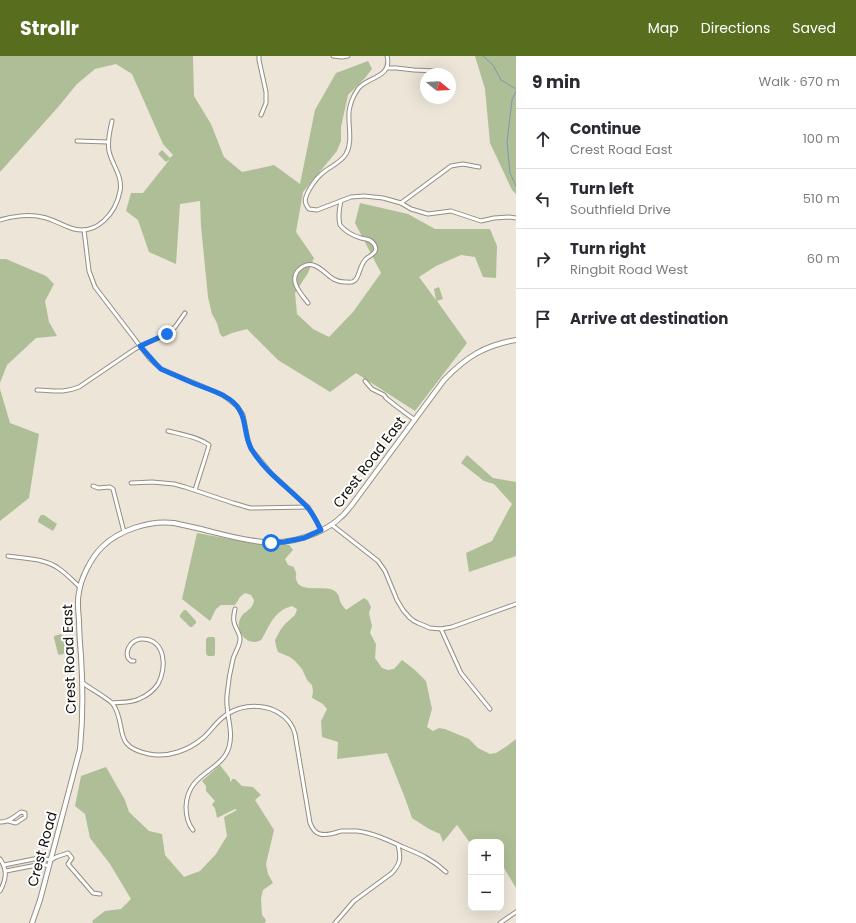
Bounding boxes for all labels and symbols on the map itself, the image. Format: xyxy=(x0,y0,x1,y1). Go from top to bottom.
north arrow xyxy=(420,68,456,104)
route end xyxy=(158,325,176,343)
street label: Crest Road East xyxy=(328,412,410,512)
route start xyxy=(262,534,280,552)
street label: Crest Road East xyxy=(57,604,81,714)
street label: Crest Road xyxy=(22,809,62,889)

